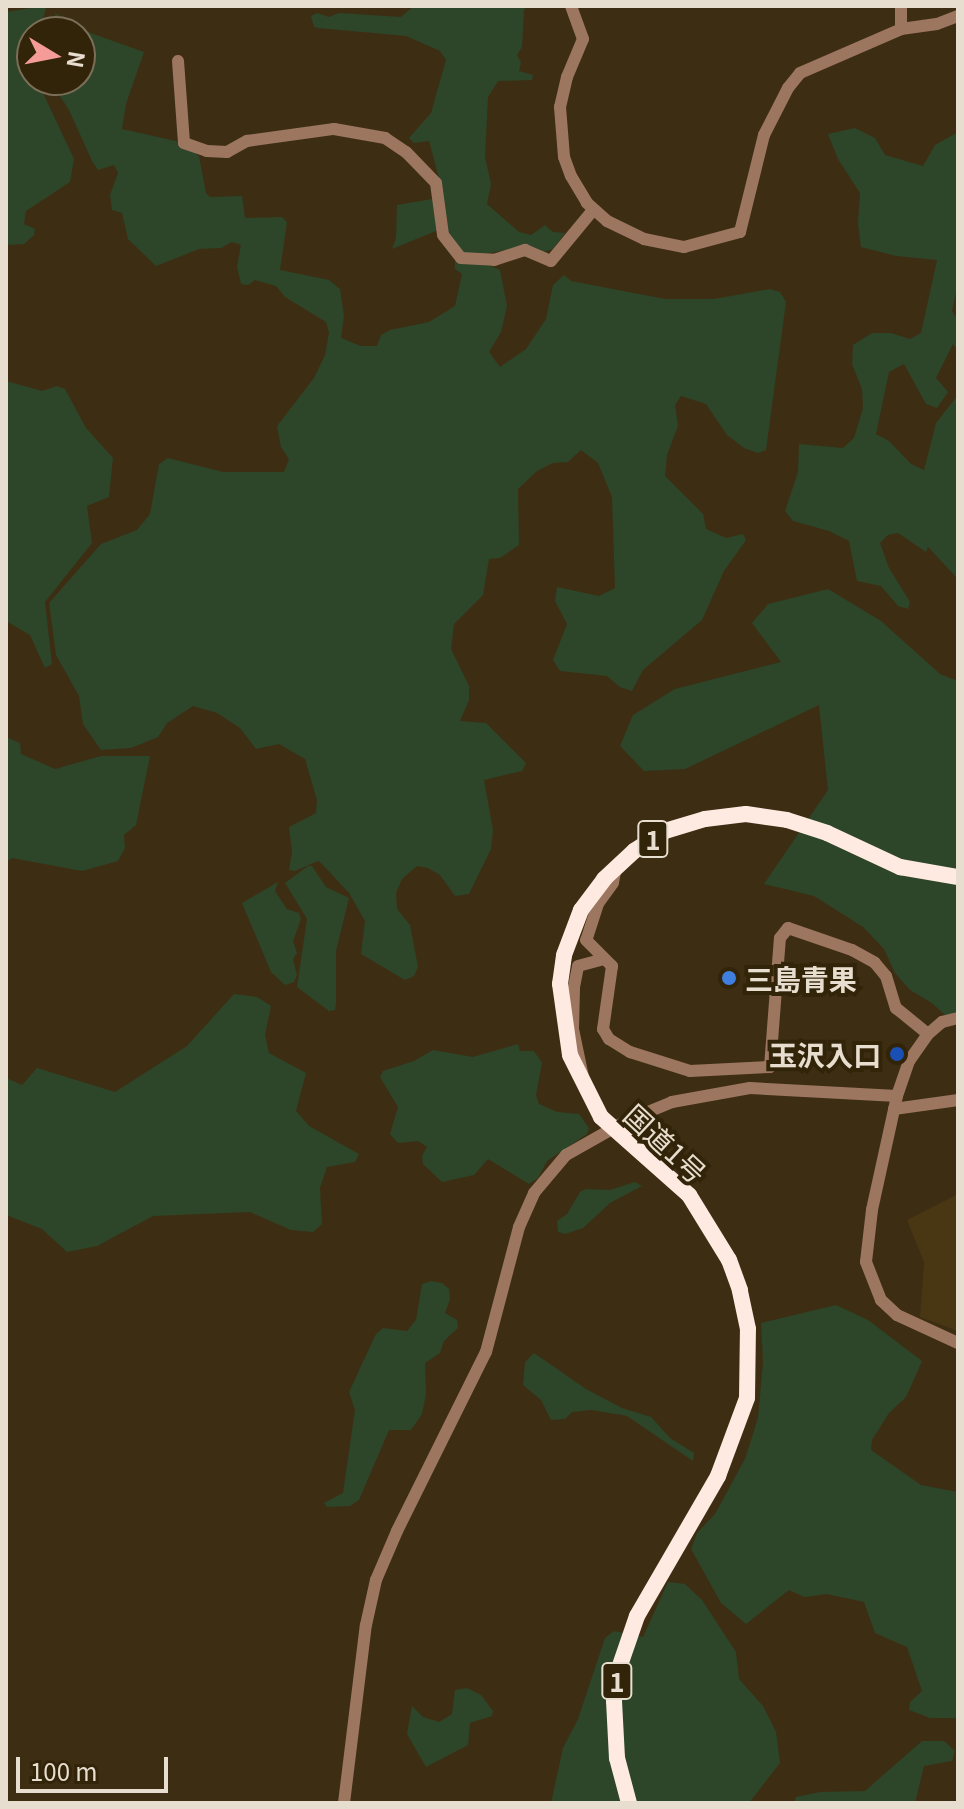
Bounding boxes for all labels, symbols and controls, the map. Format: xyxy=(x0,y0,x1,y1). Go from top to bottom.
north arrow xyxy=(16,16,96,96)
text: N xyxy=(60,49,95,71)
road number: 1 xyxy=(637,817,669,861)
place label: 三島青果 xyxy=(745,961,857,995)
marker: 三島青果 xyxy=(720,969,738,987)
place label: 玉沢入口 xyxy=(769,1037,881,1071)
marker: 玉沢入口 xyxy=(888,1045,906,1063)
street label: 国道1号 xyxy=(618,1097,714,1189)
road number: 1 xyxy=(601,1659,633,1703)
scale bar xyxy=(20,1741,172,1791)
text: 100 m xyxy=(30,1753,98,1788)

